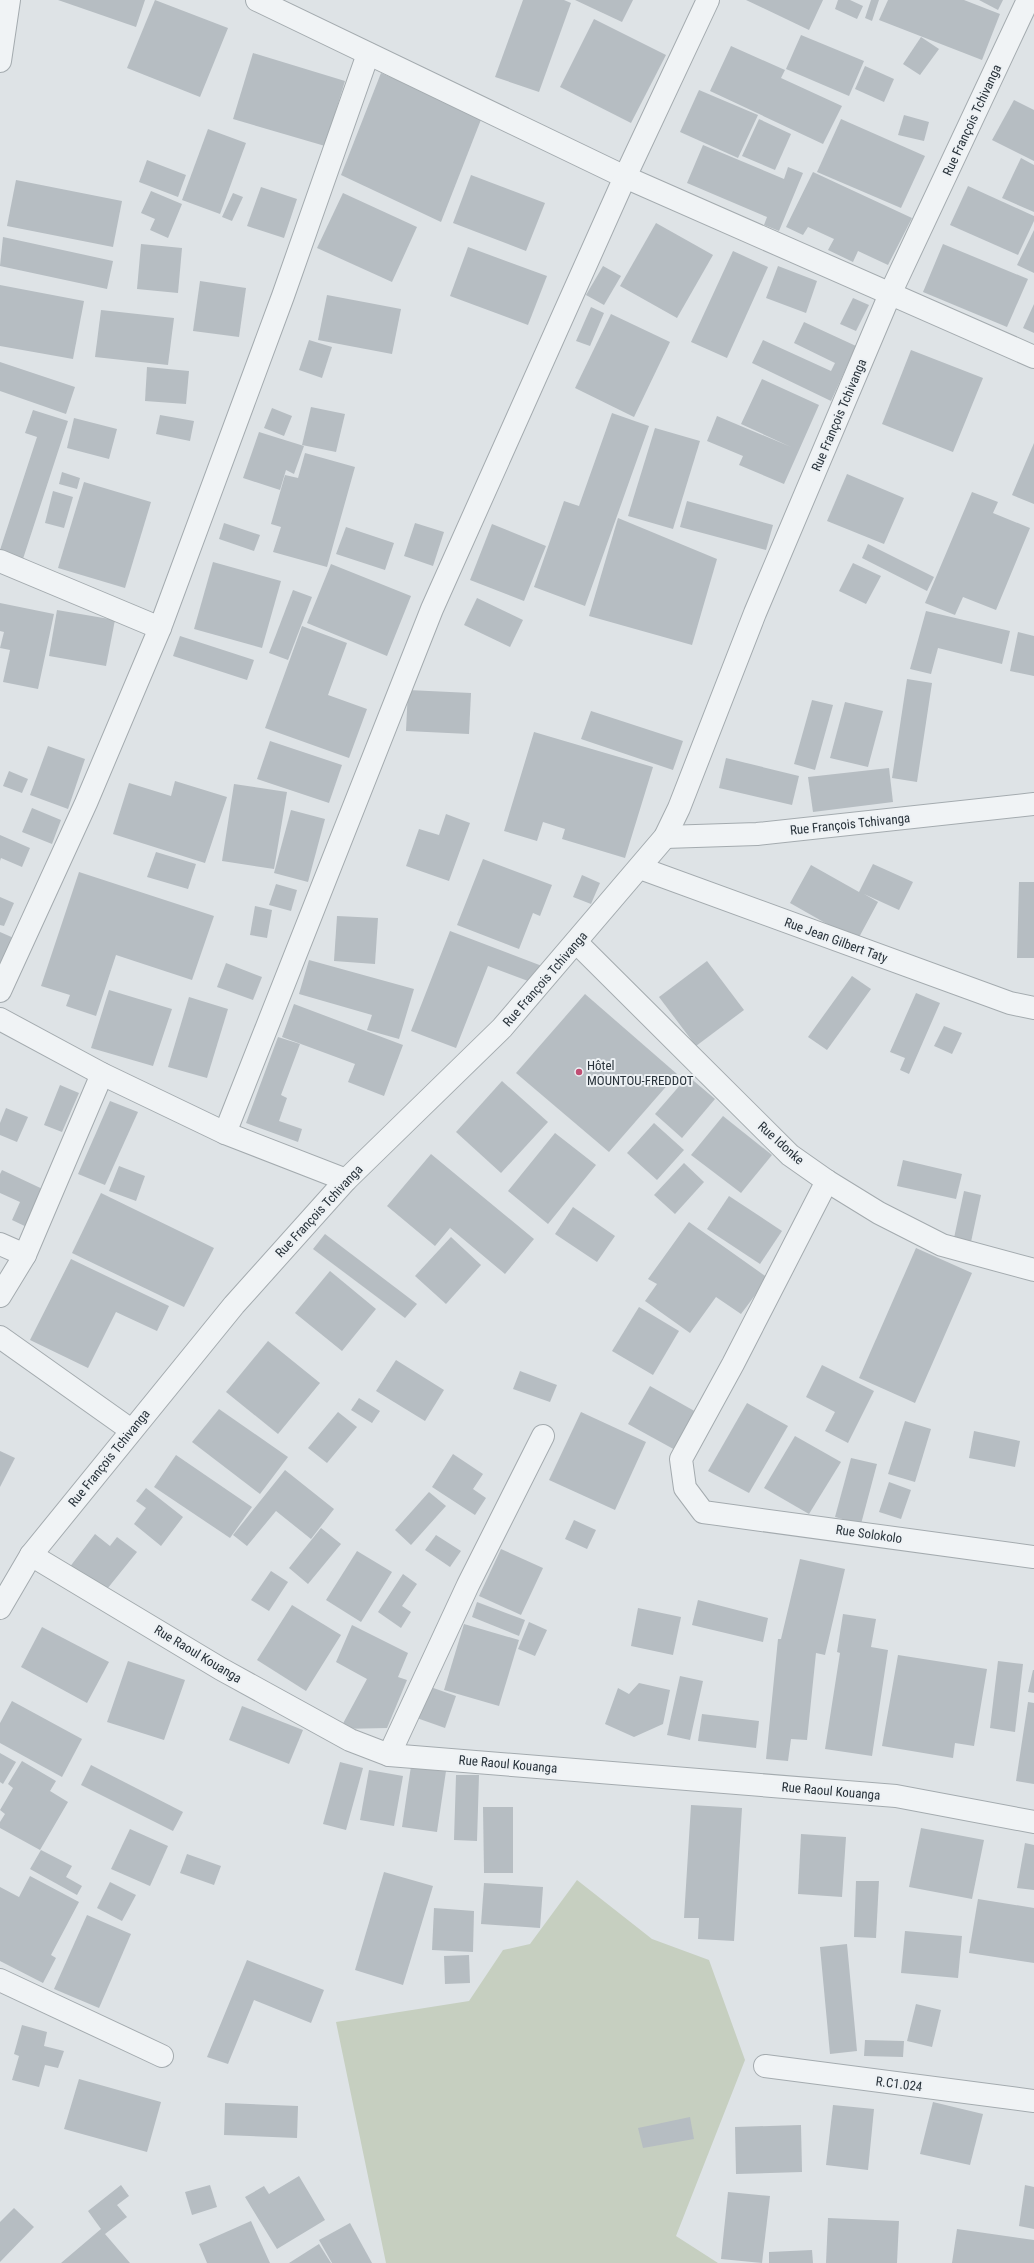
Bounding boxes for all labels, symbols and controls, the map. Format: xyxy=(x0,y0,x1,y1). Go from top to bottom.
street label: Rue François Tchivanga xyxy=(940,62,1004,178)
street label: Rue François Tchivanga xyxy=(808,356,870,474)
street label: Rue François Tchivanga xyxy=(789,810,911,838)
street label: Rue Jean Gilbert Taty xyxy=(782,914,890,966)
street label: Rue François Tchivanga xyxy=(500,928,590,1030)
place label: Hôtel MOUNTOU-FREDDOT xyxy=(587,1058,694,1088)
marker: Hôtel MOUNTOU-FREDDOT xyxy=(574,1067,584,1077)
street label: Rue Idonke xyxy=(755,1118,807,1168)
street label: Rue François Tchivanga xyxy=(272,1162,366,1260)
street label: Rue François Tchivanga xyxy=(65,1406,153,1510)
street label: Rue Solokolo xyxy=(835,1522,903,1546)
street label: Rue Raoul Kouanga xyxy=(152,1622,244,1686)
street label: Rue Raoul Kouanga xyxy=(458,1752,558,1776)
street label: Rue Raoul Kouanga xyxy=(781,1779,881,1803)
street label: R.C1.024 xyxy=(875,2074,924,2094)

